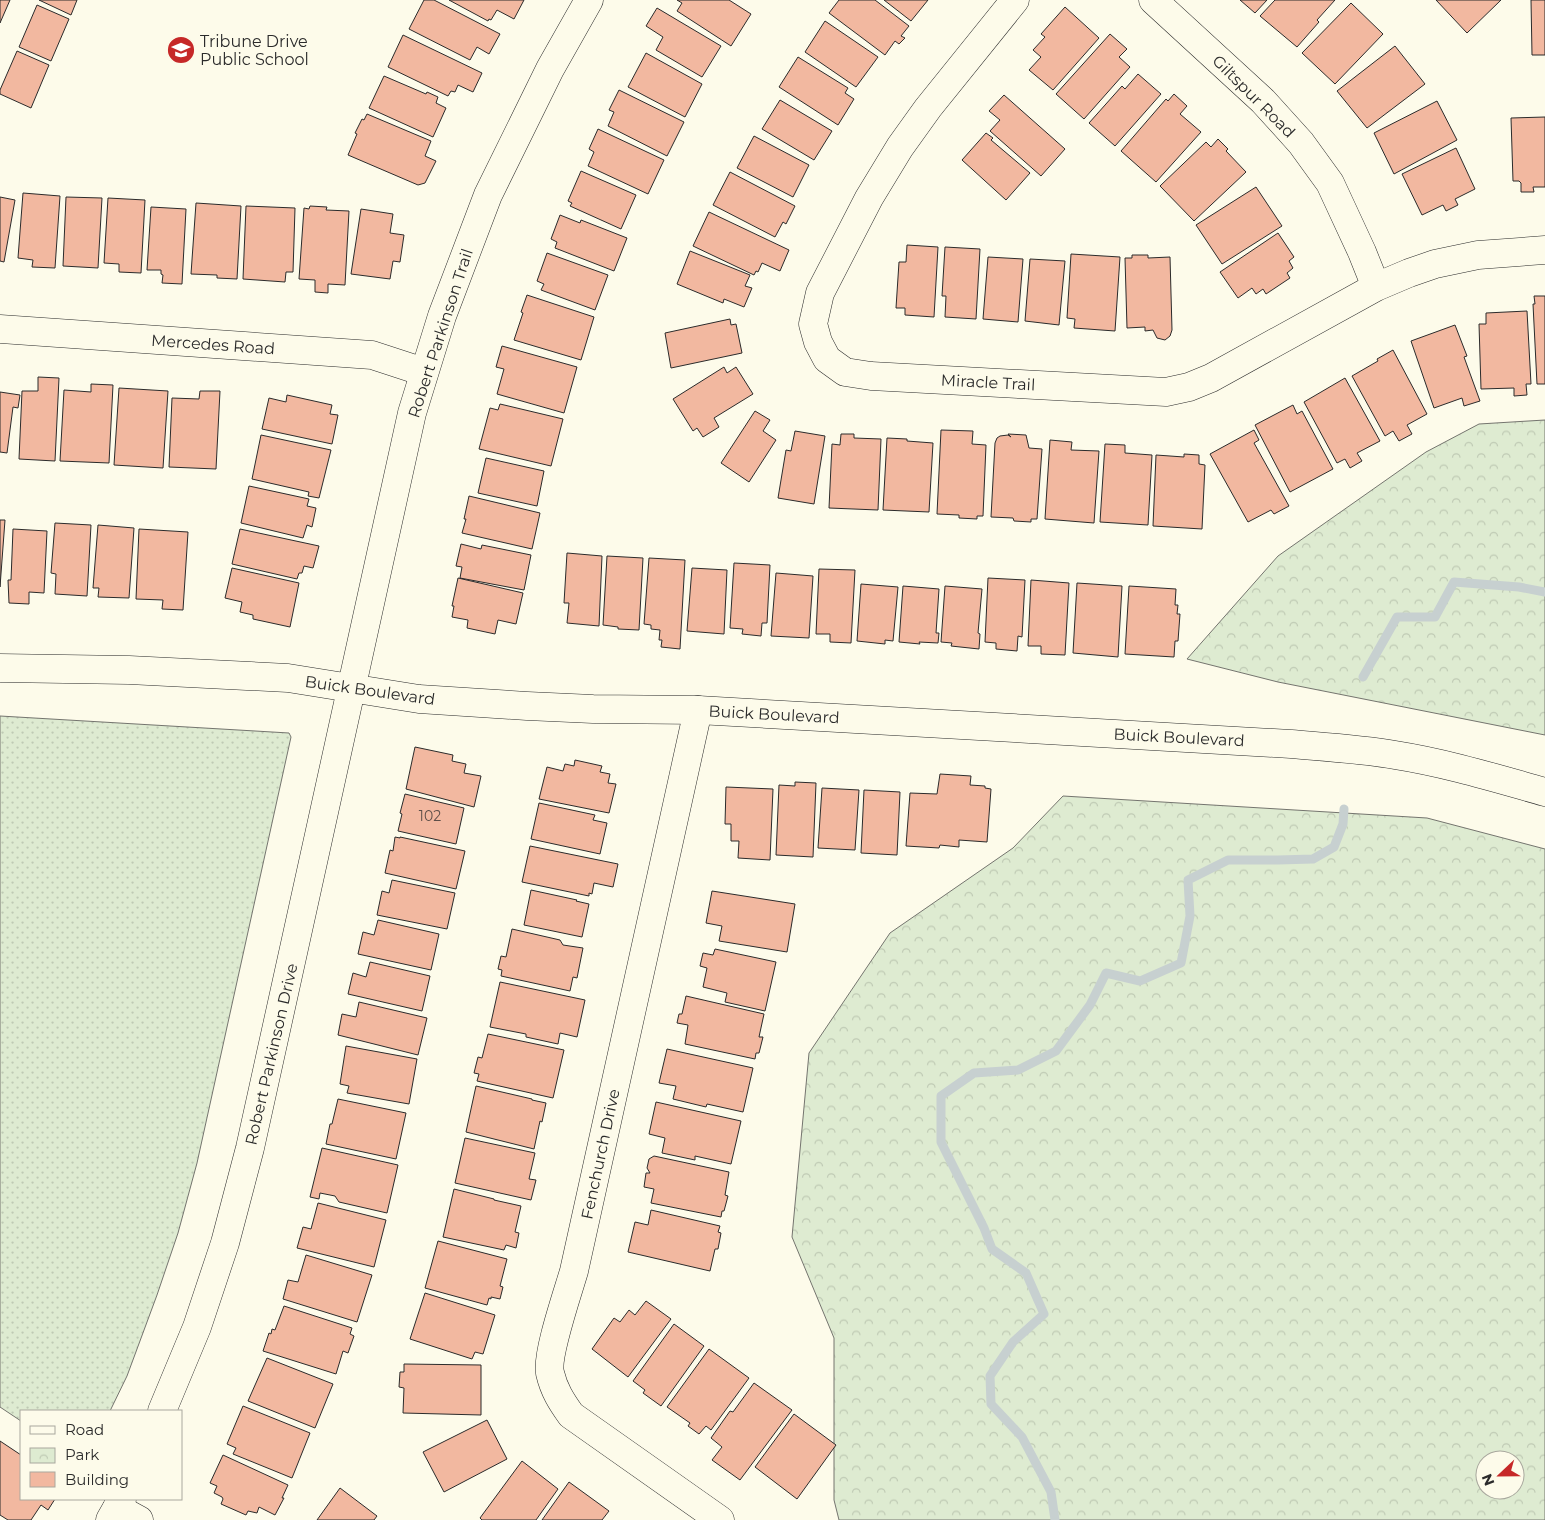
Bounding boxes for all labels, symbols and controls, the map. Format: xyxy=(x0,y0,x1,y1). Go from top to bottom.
place label: Tribune Drive Public School xyxy=(200,32,309,69)
school or university icon: Tribune Drive Public School xyxy=(166,35,196,65)
street label: Giltspur Road xyxy=(1208,51,1299,142)
street label: Robert Parkinson Trail xyxy=(404,246,477,420)
street label: Mercedes Road xyxy=(150,331,276,358)
street label: Miracle Trail xyxy=(940,371,1036,394)
street label: Buick Boulevard xyxy=(304,672,436,709)
street label: Buick Boulevard xyxy=(708,702,840,727)
street label: Buick Boulevard xyxy=(1113,725,1245,750)
house number: 102 xyxy=(419,807,441,825)
street label: Robert Parkinson Drive xyxy=(241,961,302,1147)
street label: Fenchurch Drive xyxy=(577,1087,624,1221)
legend xyxy=(20,1410,182,1500)
text: Road xyxy=(65,1420,104,1439)
text: Park xyxy=(65,1445,99,1464)
north arrow xyxy=(1475,1450,1525,1500)
text: Building xyxy=(65,1470,129,1489)
text: N xyxy=(1477,1471,1498,1488)

